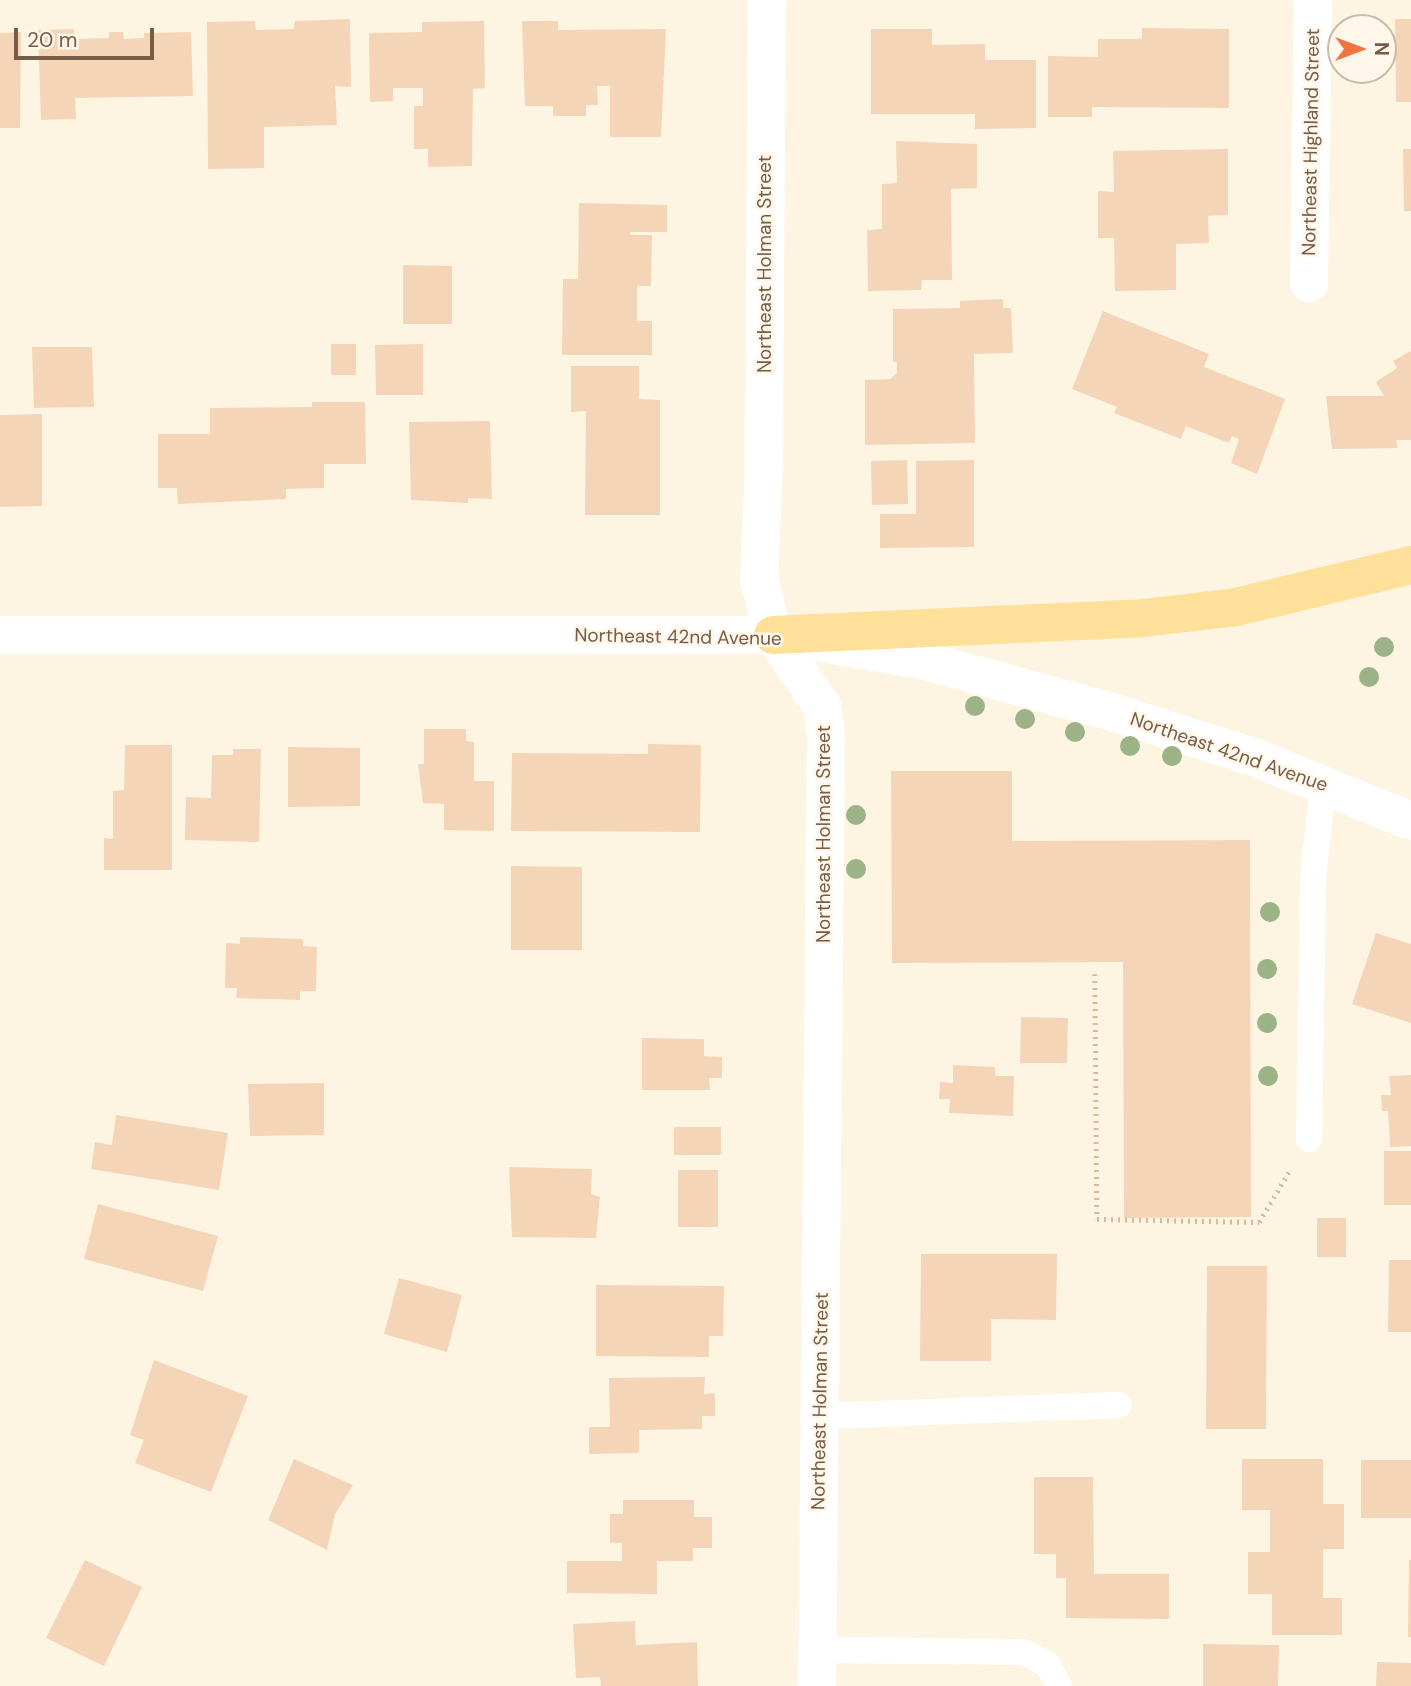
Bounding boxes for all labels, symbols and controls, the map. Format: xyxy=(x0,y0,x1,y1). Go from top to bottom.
scale bar xyxy=(18,14,158,58)
north arrow xyxy=(1327,14,1397,84)
text: 20 m xyxy=(27,26,78,54)
street label: Northeast Highland Street xyxy=(1298,28,1324,256)
text: N xyxy=(1369,42,1394,56)
street label: Northeast Holman Street xyxy=(754,155,776,373)
street label: Northeast 42nd Avenue xyxy=(574,624,782,650)
street label: Northeast 42nd Avenue xyxy=(1127,707,1331,797)
street label: Northeast Holman Street xyxy=(813,725,835,943)
street label: Northeast Holman Street xyxy=(807,1292,833,1510)

